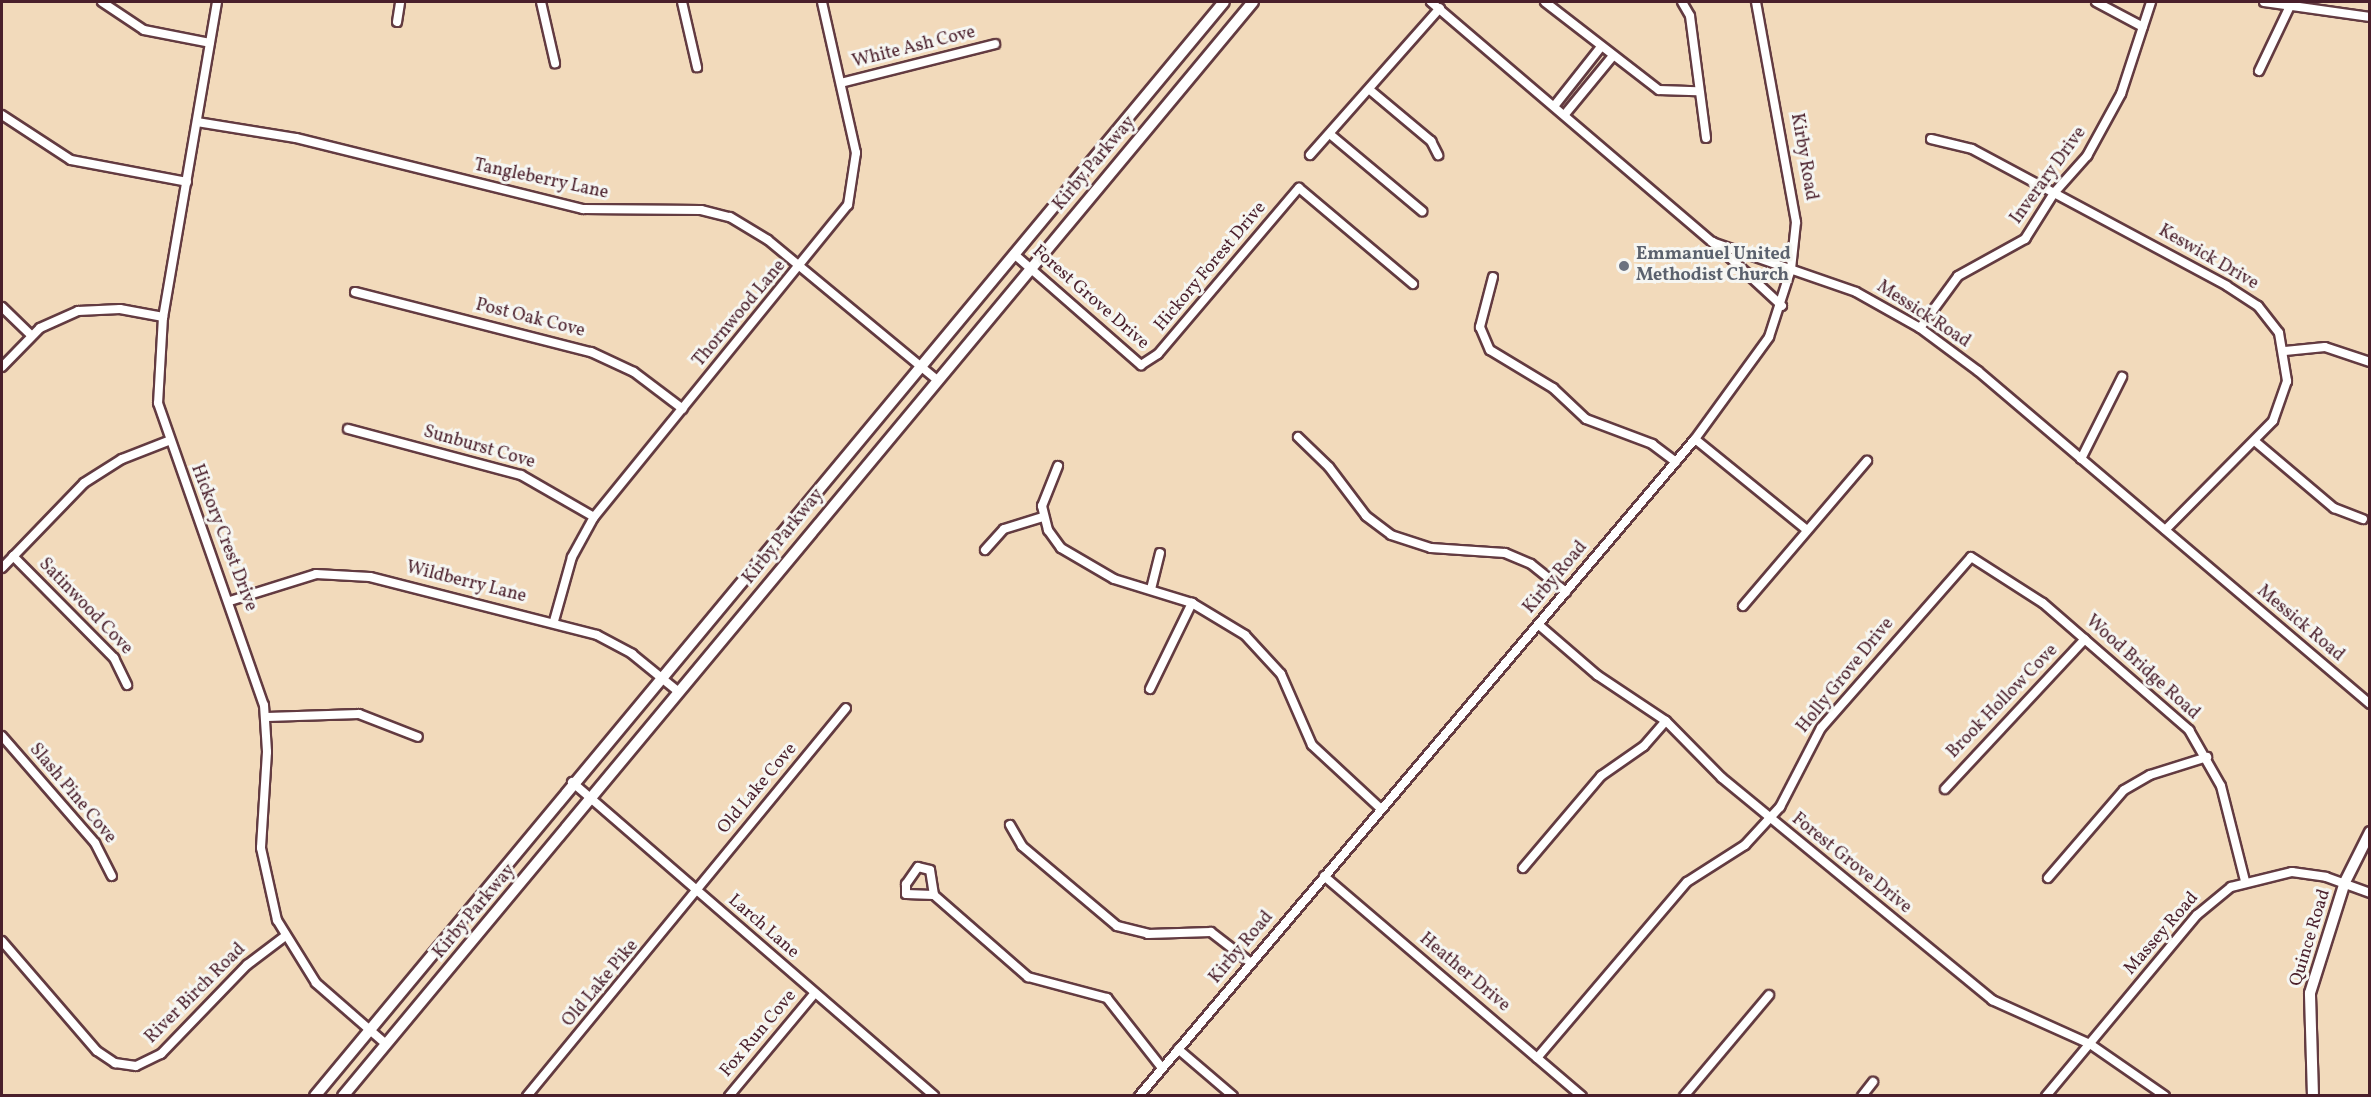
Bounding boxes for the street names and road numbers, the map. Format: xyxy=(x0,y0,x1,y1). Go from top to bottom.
street label: White Ash Cove xyxy=(850,22,978,74)
street label: Kirby Road xyxy=(1785,111,1821,203)
street label: Kirby Parkway xyxy=(1049,112,1141,216)
street label: Inverary Drive xyxy=(2006,123,2092,229)
street label: Tangleberry Lane xyxy=(472,155,610,205)
street label: Hickory Forest Drive xyxy=(1150,198,1272,336)
street label: Keswick Drive xyxy=(2154,221,2262,295)
street label: Forest Grove Drive xyxy=(1027,241,1153,355)
street label: Thornwood Lane xyxy=(689,256,791,372)
street label: Messick Road xyxy=(1872,277,1974,353)
street label: Post Oak Cove xyxy=(473,295,587,343)
street label: Sunburst Cove xyxy=(421,422,537,474)
street label: Hickory Crest Drive xyxy=(185,461,261,615)
street label: Kirby Parkway xyxy=(739,485,829,589)
street label: Kirby Road xyxy=(1519,537,1593,619)
street label: Satinwood Cove xyxy=(33,554,137,660)
street label: Wildberry Lane xyxy=(403,558,529,608)
street label: Messick Road xyxy=(2252,581,2348,667)
street label: Wood Bridge Road xyxy=(2081,611,2203,725)
street label: Holly Grove Drive xyxy=(1793,614,1899,738)
street label: Brook Hollow Cove xyxy=(1943,640,2063,764)
street label: Old Lake Cove xyxy=(714,739,802,839)
street label: Slash Pine Cove xyxy=(24,740,120,848)
street label: Forest Grove Drive xyxy=(1787,809,1915,919)
street label: Kirby Parkway xyxy=(429,860,521,964)
street label: Quince Road xyxy=(2286,887,2336,989)
street label: Massey Road xyxy=(2120,888,2204,980)
street label: Larch Lane xyxy=(723,890,803,964)
street label: Kirby Road xyxy=(1205,907,1279,989)
street label: Heather Drive xyxy=(1414,929,1514,1017)
street label: Old Lake Pike xyxy=(558,936,644,1032)
street label: River Birch Road xyxy=(141,939,251,1049)
street label: Fox Run Cove xyxy=(716,986,802,1082)

